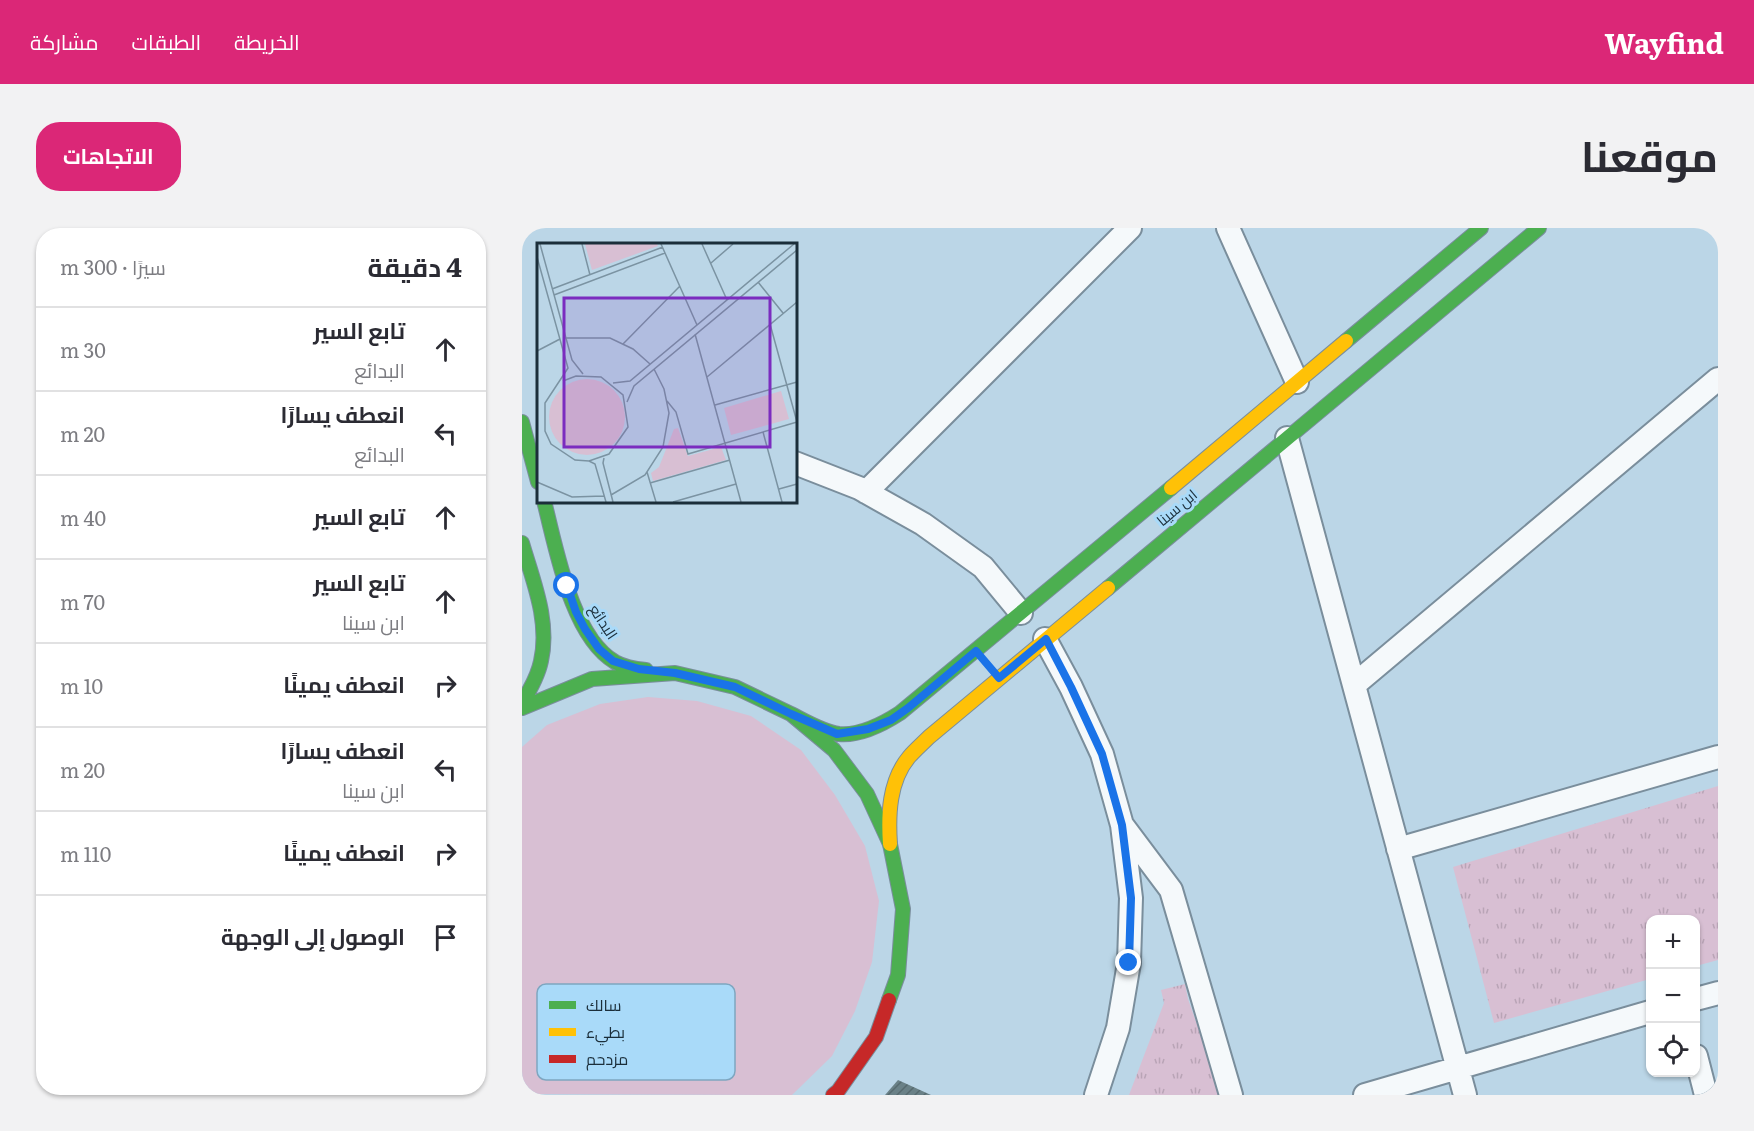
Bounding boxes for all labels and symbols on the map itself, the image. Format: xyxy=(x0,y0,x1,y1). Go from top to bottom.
inset map xyxy=(537,243,796,502)
street label: ابن سينا xyxy=(1151,483,1202,531)
route start xyxy=(553,572,579,598)
street label: البدائع xyxy=(583,599,624,644)
route end xyxy=(1115,949,1141,975)
legend xyxy=(537,984,735,1080)
text: سالك xyxy=(586,992,621,1016)
text: بطيء xyxy=(586,1019,625,1046)
text: مزدحم xyxy=(586,1046,628,1071)

